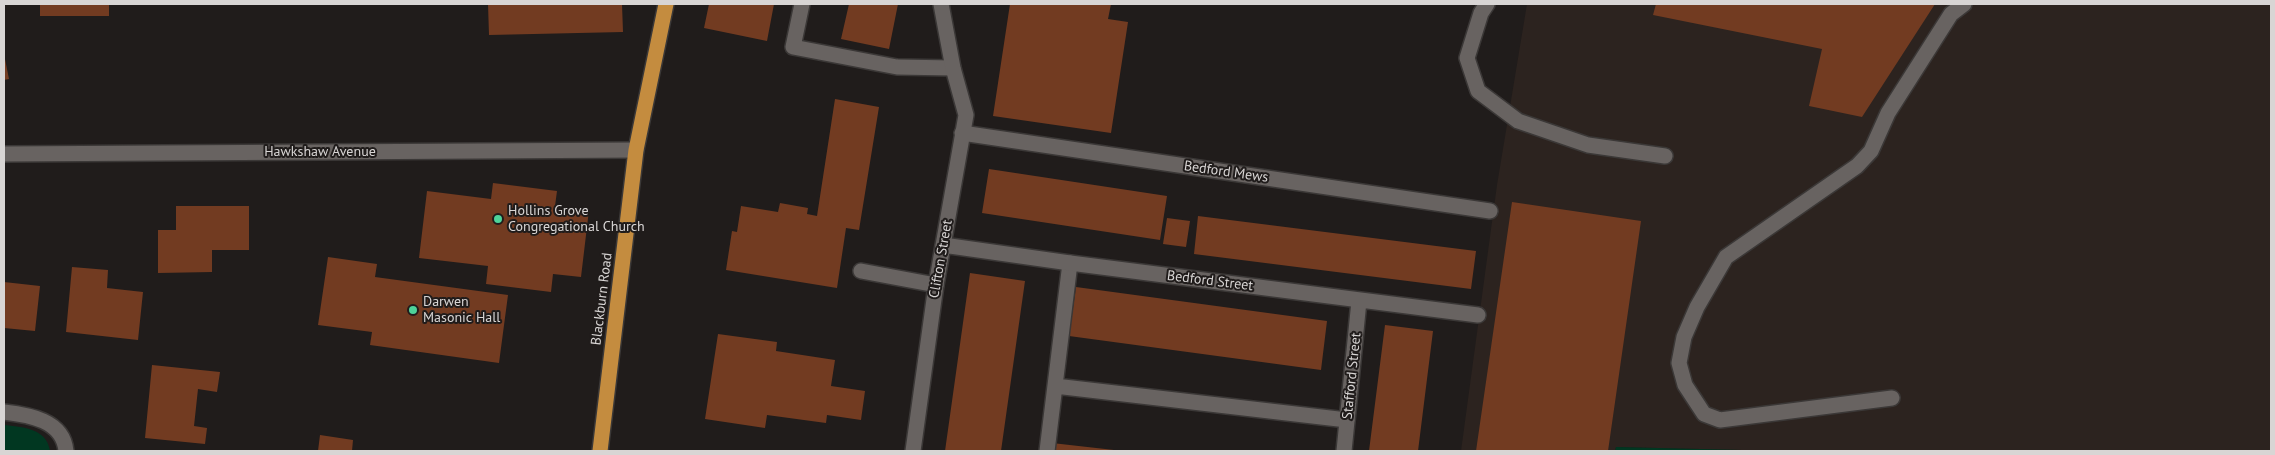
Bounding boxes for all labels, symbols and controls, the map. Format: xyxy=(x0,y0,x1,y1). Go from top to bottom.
street label: Hawkshaw Avenue xyxy=(264,144,376,160)
street label: Bedford Mews xyxy=(1183,158,1269,186)
place label: Hollins Grove Congregational Church xyxy=(508,203,645,236)
marker: Hollins Grove Congregational Church xyxy=(492,213,504,225)
street label: Clifton Street xyxy=(926,218,956,300)
street label: Blackburn Road xyxy=(588,252,616,346)
street label: Bedford Street xyxy=(1166,267,1254,295)
place label: Darwen Masonic Hall xyxy=(423,294,500,326)
marker: Darwen Masonic Hall xyxy=(407,304,419,316)
street label: Stafford Street xyxy=(1339,332,1365,420)

